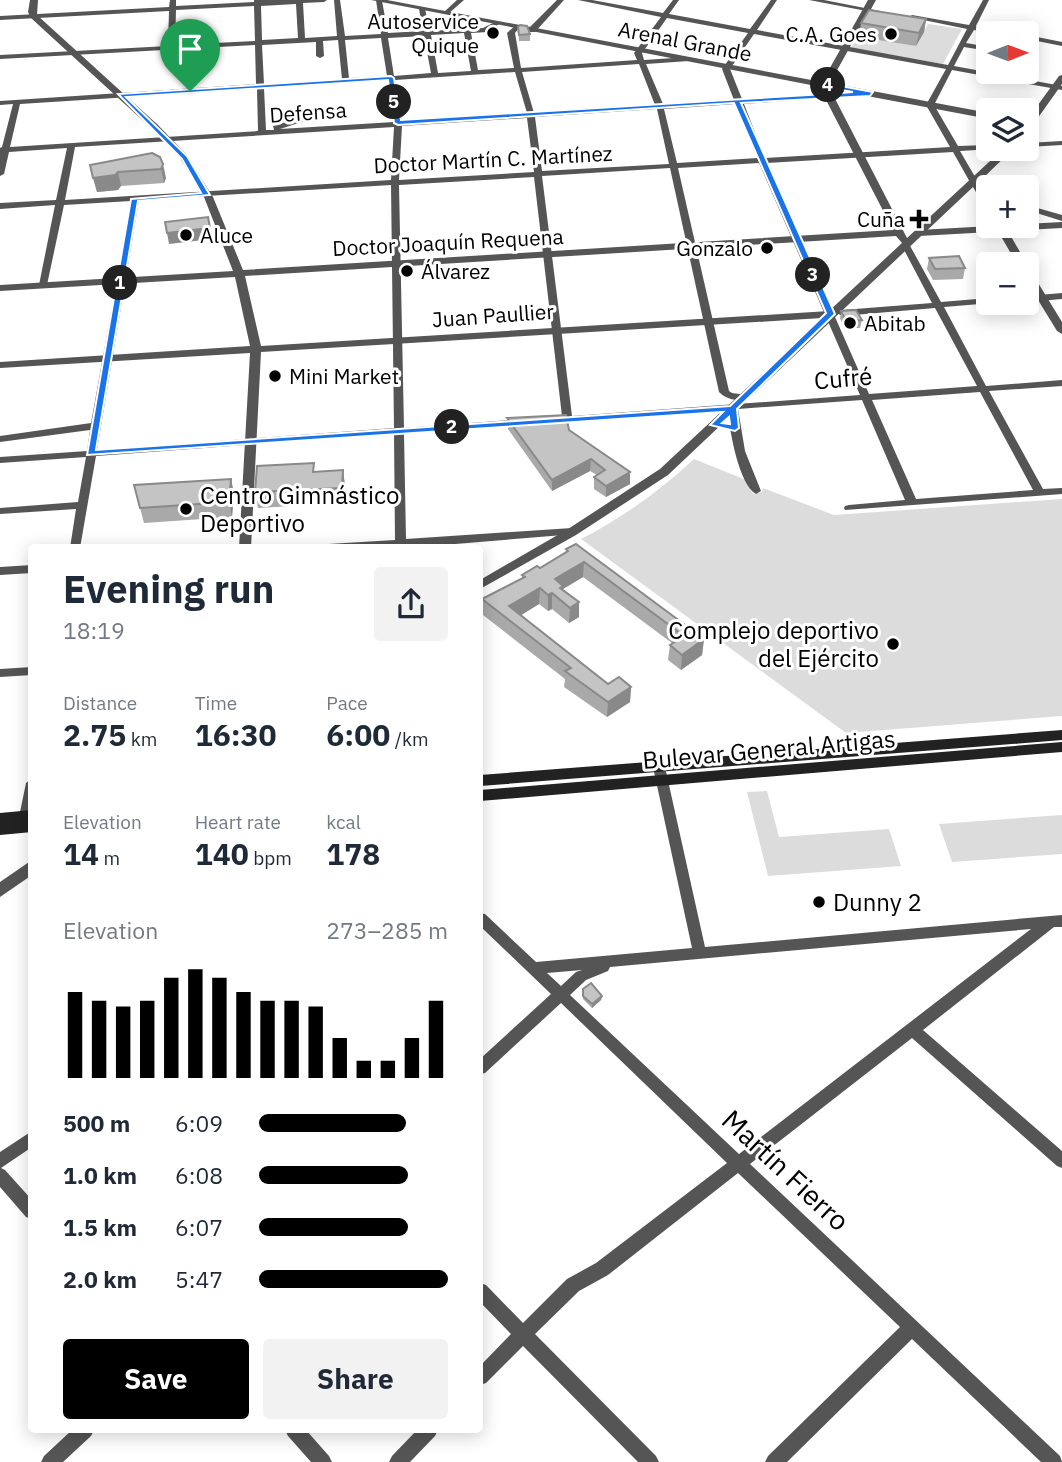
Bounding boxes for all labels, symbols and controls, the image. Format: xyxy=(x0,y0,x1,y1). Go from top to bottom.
place label: Autoservice Quique xyxy=(367,7,479,59)
street label: Arenal Grande xyxy=(616,14,754,68)
pin xyxy=(160,19,220,91)
place label: C.A. Goes xyxy=(785,20,877,48)
north arrow xyxy=(976,21,1040,84)
map controls xyxy=(976,21,1039,315)
marker: Autoservice Quique xyxy=(485,25,501,41)
marker: C.A. Goes xyxy=(883,26,899,42)
icon: arrive xyxy=(171,30,209,68)
pin: 4 xyxy=(810,68,846,102)
text: 4 xyxy=(822,72,833,96)
pin: 5 xyxy=(376,84,412,119)
text: 5 xyxy=(388,89,399,113)
street label: Defensa xyxy=(268,95,348,129)
button: layers xyxy=(976,98,1039,161)
street label: Doctor Martín C. Martínez xyxy=(373,139,613,179)
button: + xyxy=(976,175,1039,238)
place label: Cuña xyxy=(857,205,905,233)
marker: Cuña xyxy=(911,211,927,227)
place label: Aluce xyxy=(200,221,253,249)
street label: Doctor Joaquín Requena xyxy=(332,222,564,262)
marker: Aluce xyxy=(178,227,194,243)
place label: Gonzalo xyxy=(676,234,753,262)
marker: Gonzalo xyxy=(759,240,775,256)
button: − xyxy=(976,252,1039,315)
place label: Álvarez xyxy=(421,257,490,285)
pin: 3 xyxy=(796,258,830,292)
text: 3 xyxy=(807,262,818,286)
marker: Álvarez xyxy=(399,263,415,279)
pin: 1 xyxy=(102,266,138,300)
text: 1 xyxy=(114,270,125,294)
street label: Juan Paullier xyxy=(431,297,555,333)
place label: Abitab xyxy=(864,309,926,337)
marker: Abitab xyxy=(842,315,858,331)
street label: Cufré xyxy=(813,360,873,396)
place label: Mini Market xyxy=(289,362,399,390)
marker: Mini Market xyxy=(267,368,283,384)
pin: 2 xyxy=(434,410,470,444)
text: 2 xyxy=(446,414,457,438)
place label: Centro Gimnástico Deportivo xyxy=(200,479,399,539)
marker: Centro Gimnástico Deportivo xyxy=(178,501,194,517)
text: Evening run xyxy=(63,564,274,613)
button: share xyxy=(374,567,448,641)
place label: Complejo deportivo del Ejército xyxy=(668,614,879,674)
text: 18:19 xyxy=(63,615,125,645)
marker: Complejo deportivo del Ejército xyxy=(885,636,901,652)
text: Distance xyxy=(63,691,137,715)
text: Time xyxy=(195,691,237,715)
text: Pace xyxy=(326,691,368,715)
text: 2.75 xyxy=(63,715,126,754)
text: 16:30 xyxy=(195,715,277,754)
text: 6:00 xyxy=(326,715,390,754)
street label: Bulevar General Artigas xyxy=(641,722,897,776)
text: km xyxy=(126,727,157,751)
text: /km xyxy=(390,727,429,751)
text: Elevation xyxy=(63,810,142,834)
text: Heart rate xyxy=(195,810,281,834)
text: kcal xyxy=(326,810,361,834)
text: 14 xyxy=(63,834,99,873)
text: 140 xyxy=(195,834,249,873)
text: 178 xyxy=(326,834,380,873)
text: m xyxy=(99,846,120,870)
text: bpm xyxy=(249,846,292,870)
place label: Dunny 2 xyxy=(833,886,922,918)
marker: Dunny 2 xyxy=(811,894,827,910)
text: Elevation xyxy=(63,915,158,945)
text: 273–285 m xyxy=(326,915,448,945)
street label: Martín Fierro xyxy=(714,1101,858,1239)
text: 500 m xyxy=(63,1108,130,1138)
text: 6:09 xyxy=(175,1108,223,1138)
text: 1.0 km xyxy=(63,1160,137,1190)
text: 6:08 xyxy=(175,1160,223,1190)
text: 1.5 km xyxy=(63,1212,137,1242)
text: 6:07 xyxy=(175,1212,223,1242)
text: 2.0 km xyxy=(63,1264,137,1294)
text: 5:47 xyxy=(175,1264,223,1294)
button: Save xyxy=(63,1339,249,1419)
button: Share xyxy=(263,1339,448,1419)

